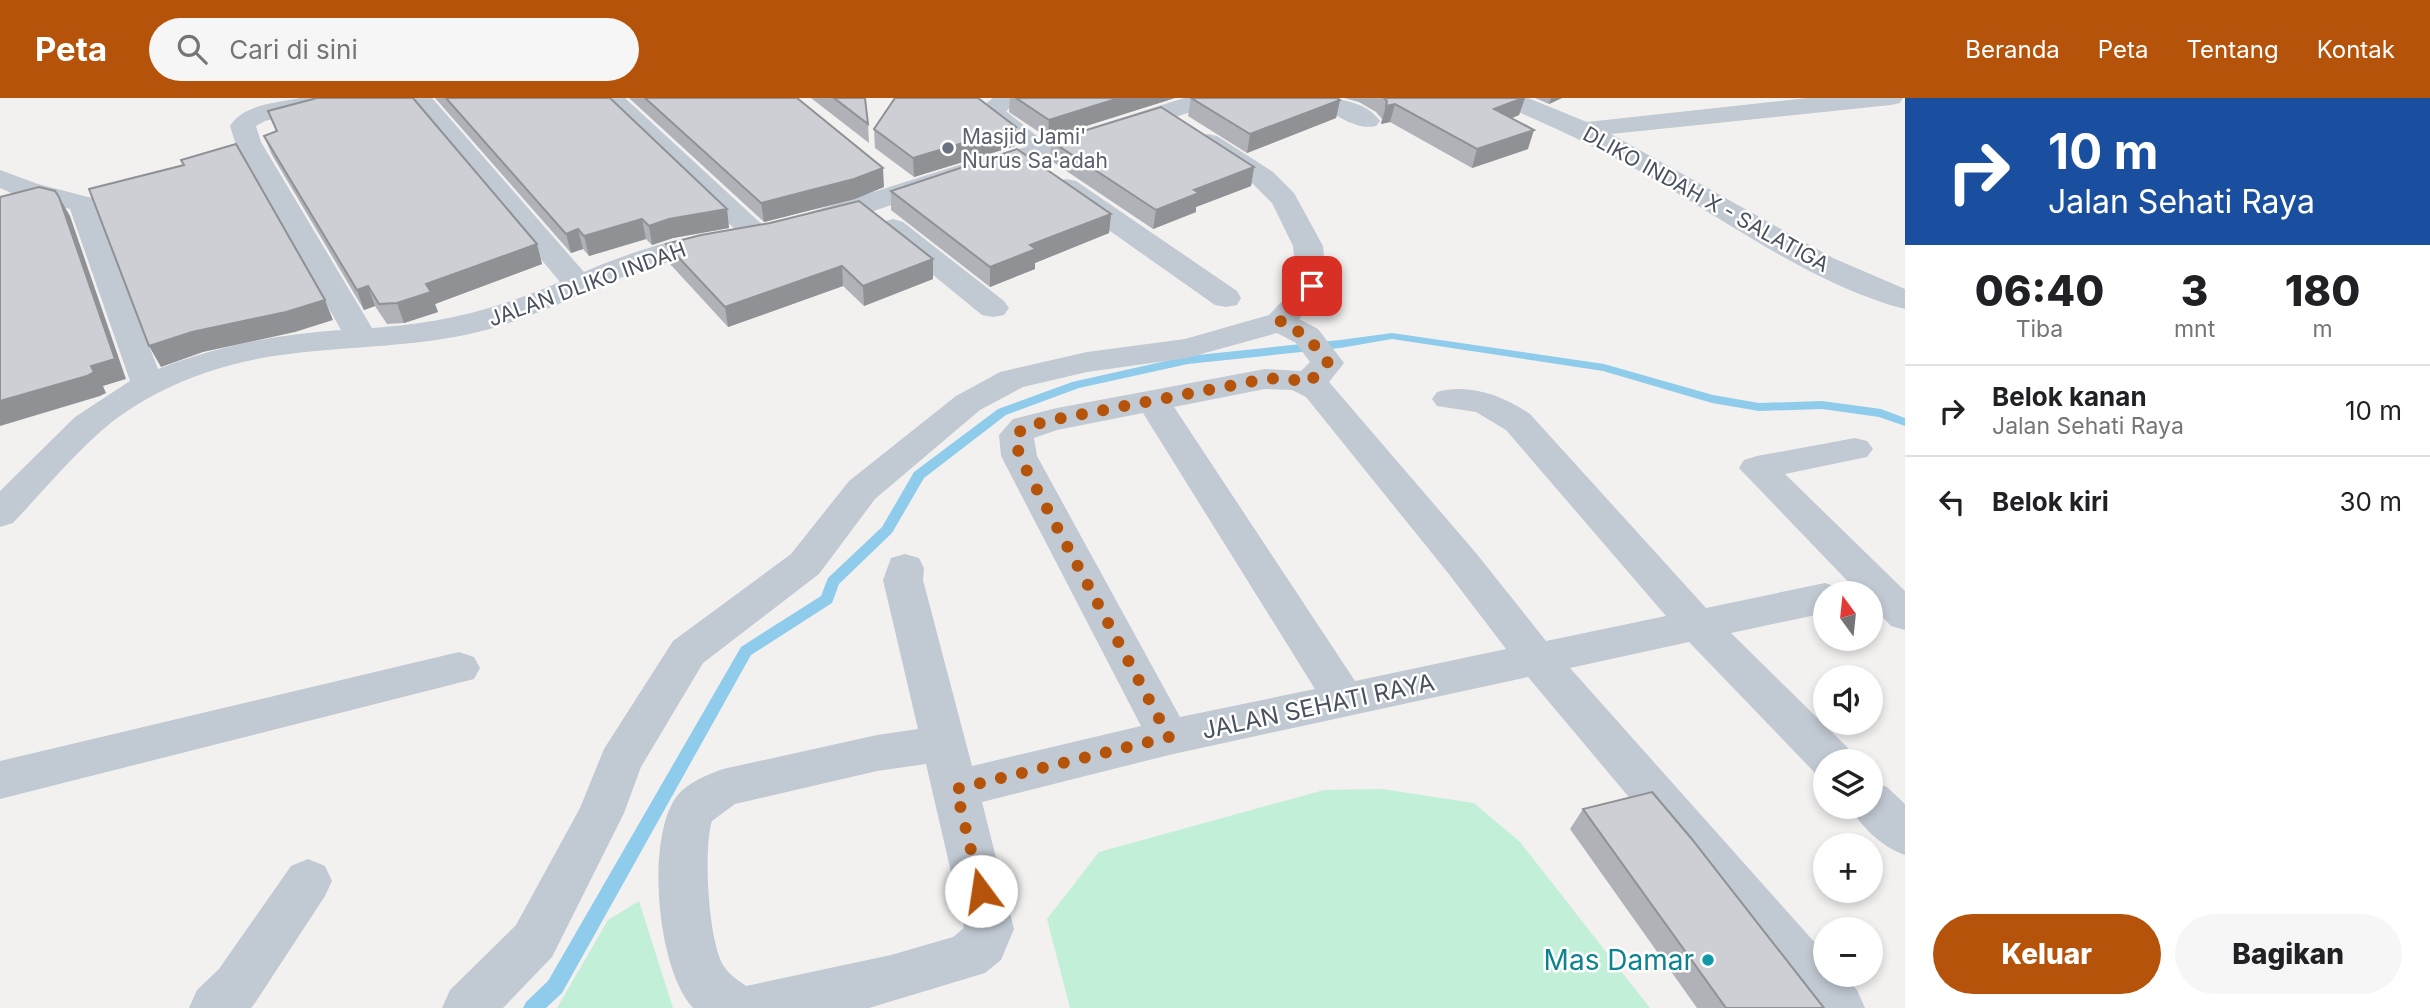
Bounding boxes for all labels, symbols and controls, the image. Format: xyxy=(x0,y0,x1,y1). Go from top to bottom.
search box xyxy=(149,18,639,81)
text: Peta xyxy=(35,29,107,69)
icon: search xyxy=(173,30,211,68)
text: Cari di sini xyxy=(229,34,358,65)
text: Beranda xyxy=(1965,35,2060,64)
text: Peta xyxy=(2098,35,2148,64)
text: Tentang xyxy=(2186,35,2279,64)
text: Kontak xyxy=(2317,35,2395,64)
street label: DLIKO INDAH X - SALATIGA xyxy=(1579,121,1833,277)
text: 10 m xyxy=(2048,122,2159,181)
place label: Masjid Jami' Nurus Sa'adah xyxy=(962,124,1108,173)
icon: right xyxy=(1933,126,2024,217)
marker: Masjid Jami' Nurus Sa'adah xyxy=(940,140,956,156)
text: Jalan Sehati Raya xyxy=(2048,182,2315,221)
street label: JALAN DLIKO INDAH xyxy=(485,237,689,331)
pin xyxy=(1282,256,1342,316)
text: 06:40 xyxy=(1975,265,2104,316)
text: 3 xyxy=(2181,265,2208,316)
text: 180 xyxy=(2285,265,2360,316)
icon: arrive xyxy=(1293,267,1331,305)
text: Tiba xyxy=(2016,315,2063,343)
text: mnt xyxy=(2174,315,2215,343)
text: m xyxy=(2313,315,2333,343)
text: Belok kanan xyxy=(1992,381,2147,412)
icon: right xyxy=(1933,392,1971,430)
text: 10 m xyxy=(2345,395,2402,426)
text: Jalan Sehati Raya xyxy=(1992,412,2184,440)
icon: left xyxy=(1933,483,1971,521)
text: Belok kiri xyxy=(1992,486,2109,517)
text: 30 m xyxy=(2339,486,2402,517)
north arrow xyxy=(1813,581,1883,651)
map controls xyxy=(1813,581,1883,987)
button: sound xyxy=(1813,665,1883,735)
street label: JALAN SEHATI RAYA xyxy=(1199,667,1437,745)
button: layers xyxy=(1813,749,1883,819)
button: + xyxy=(1813,833,1883,903)
position arrow xyxy=(944,854,1018,928)
button: Keluar xyxy=(1933,914,2161,994)
button: Bagikan xyxy=(2175,914,2402,994)
button: − xyxy=(1813,917,1883,987)
place label: Mas Damar xyxy=(1544,943,1694,977)
marker: Mas Damar xyxy=(1700,952,1716,968)

